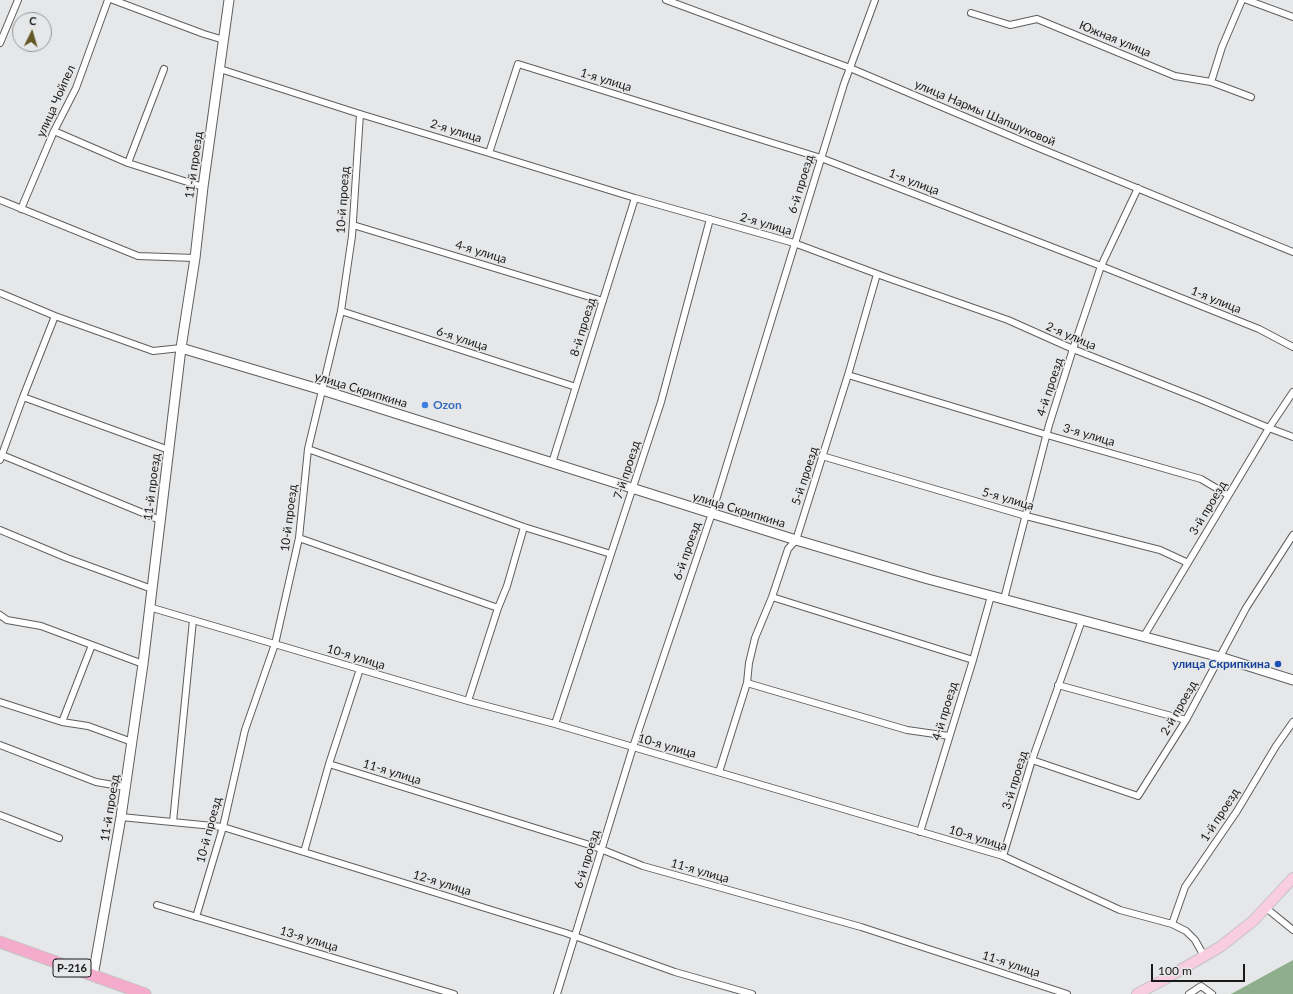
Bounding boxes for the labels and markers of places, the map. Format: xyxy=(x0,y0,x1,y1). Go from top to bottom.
place label: Ozon xyxy=(433,398,462,412)
marker: Ozon xyxy=(420,400,430,410)
place label: улица Скрипкина xyxy=(1172,657,1270,671)
marker: улица Скрипкина xyxy=(1273,659,1283,669)

